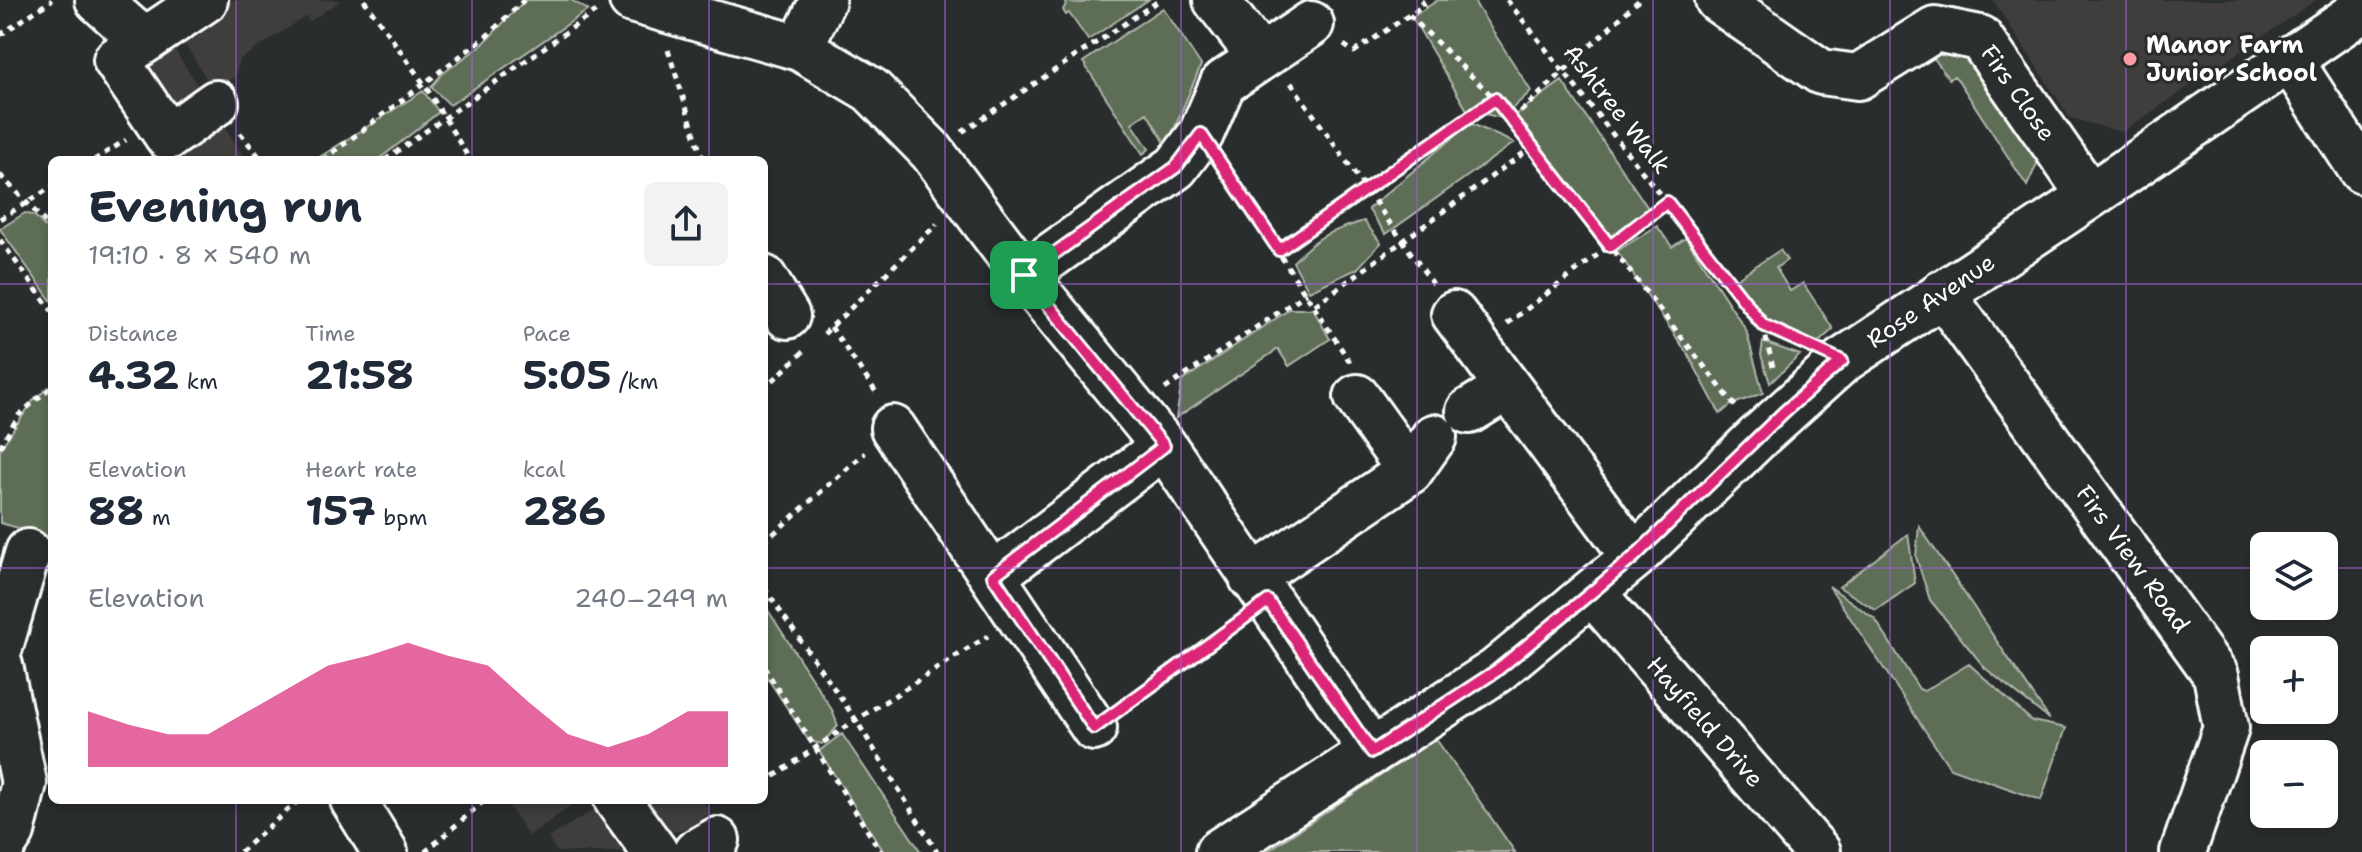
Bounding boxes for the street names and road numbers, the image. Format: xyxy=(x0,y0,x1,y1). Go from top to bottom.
street label: Ashtree Walk xyxy=(1556,37,1678,181)
street label: Firs Close xyxy=(1973,38,2063,148)
street label: Rose Avenue xyxy=(1861,246,2001,356)
street label: Firs View Road xyxy=(2069,479,2197,639)
street label: Hayfield Drive xyxy=(1639,650,1771,794)

